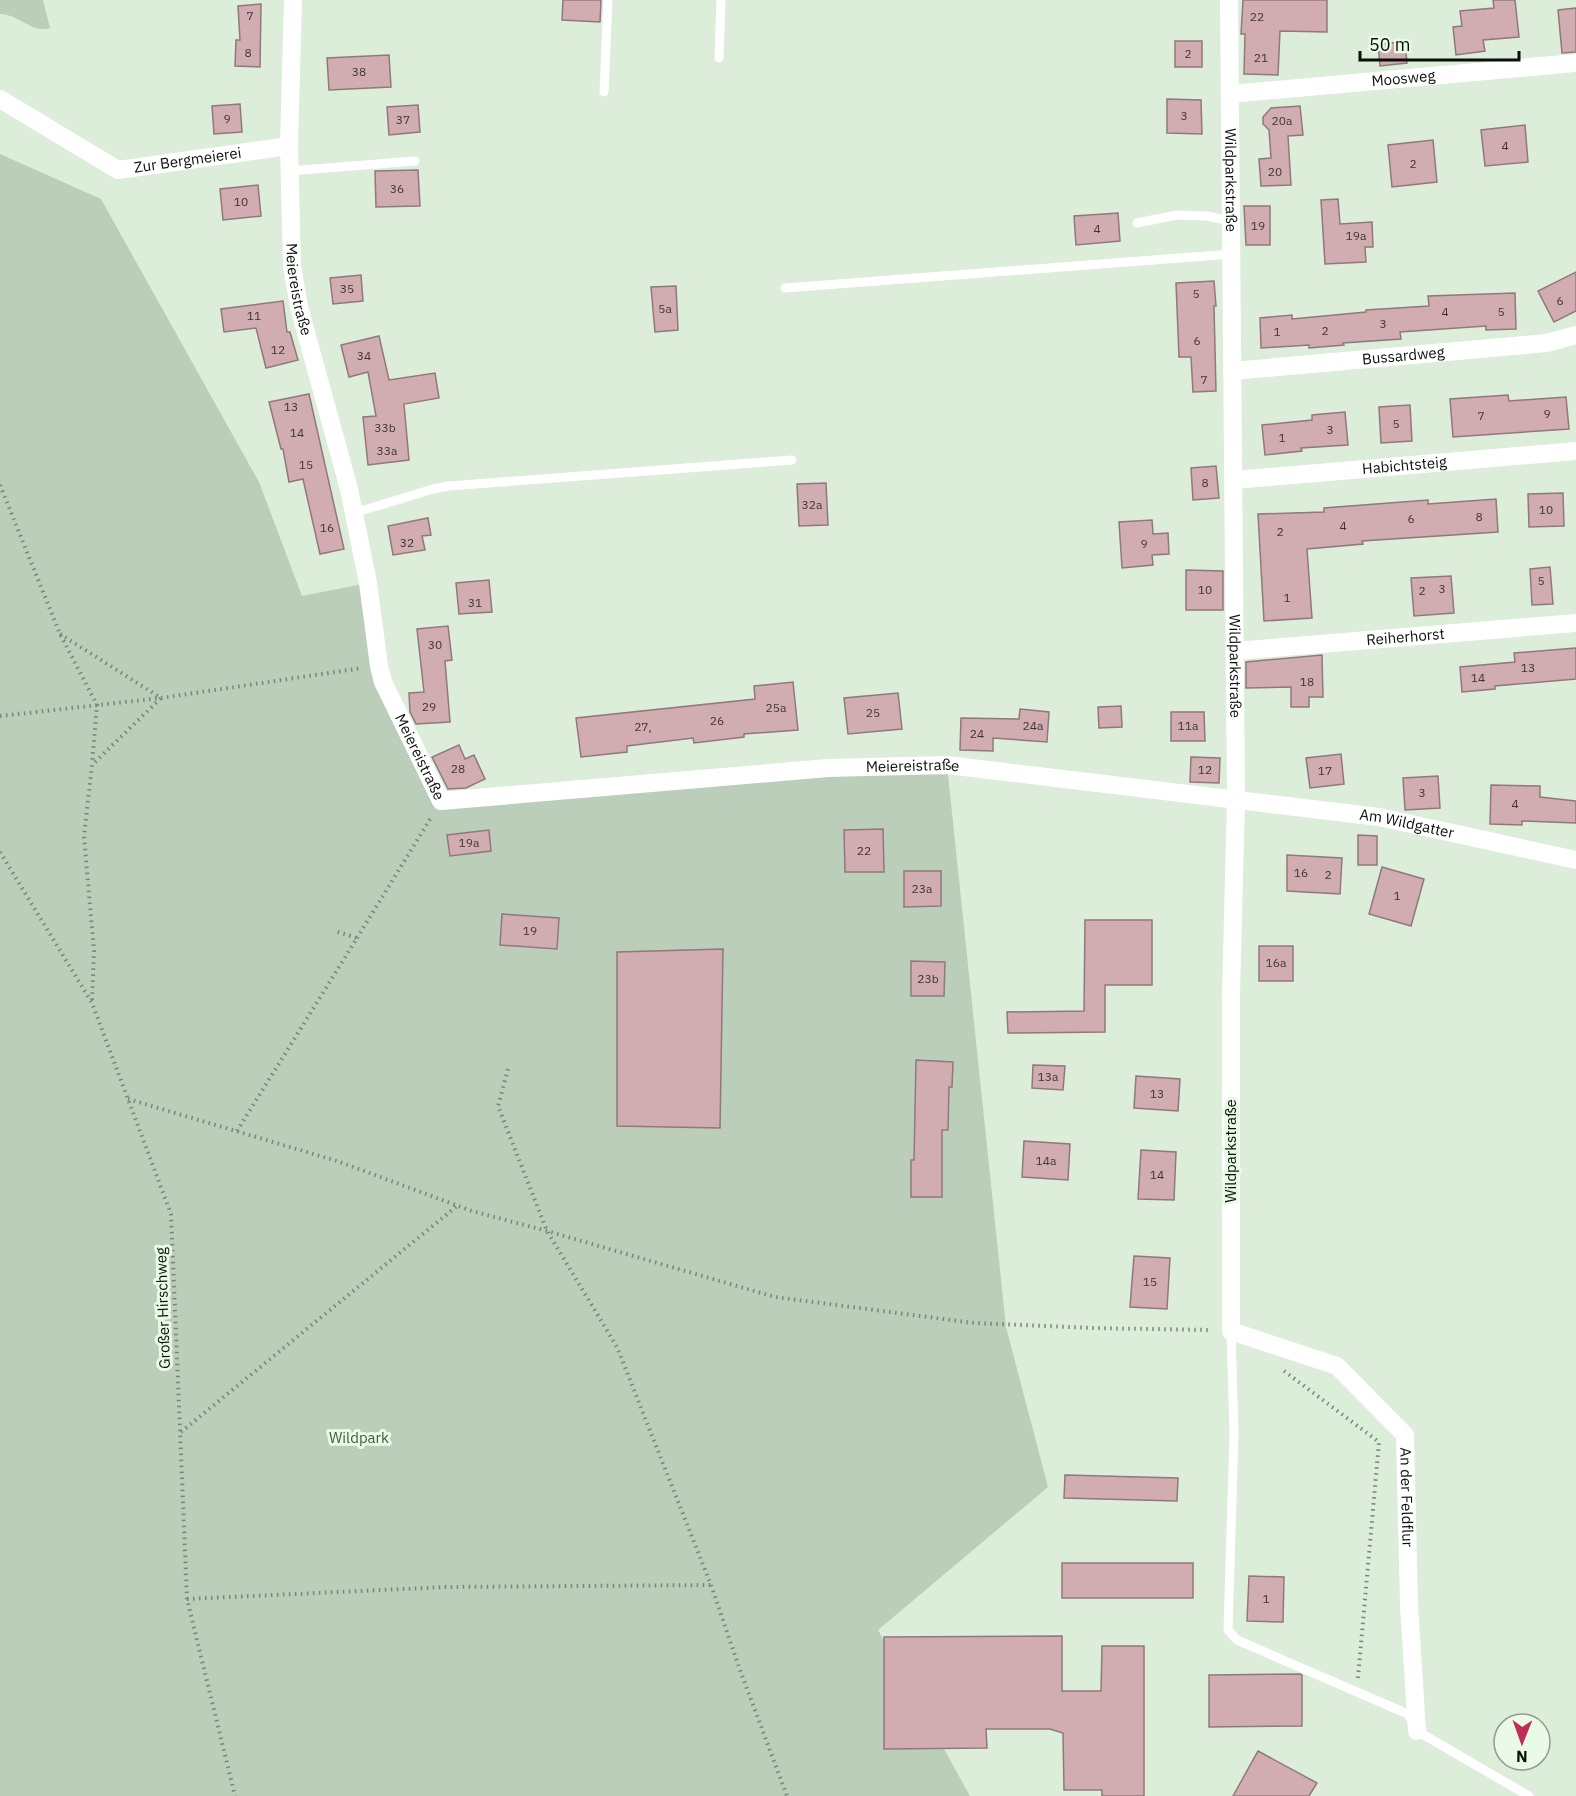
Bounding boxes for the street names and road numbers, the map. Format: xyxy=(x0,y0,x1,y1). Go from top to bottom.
street label: Moosweg xyxy=(1371,66,1436,90)
street label: Wildparkstraße xyxy=(1221,128,1241,232)
street label: Zur Bergmeierei xyxy=(133,143,242,177)
street label: Meiereistraße xyxy=(282,243,316,338)
street label: Bussardweg xyxy=(1361,342,1445,368)
street label: Habichtsteig xyxy=(1361,452,1447,478)
street label: Wildparkstraße xyxy=(1225,614,1245,718)
street label: Reiherhorst xyxy=(1365,624,1445,649)
street label: Meiereistraße xyxy=(391,711,449,803)
street label: Meiereistraße xyxy=(866,755,961,776)
street label: Am Wildgatter xyxy=(1358,805,1456,842)
street label: Wildparkstraße xyxy=(1221,1099,1240,1203)
street label: Großer Hirschweg xyxy=(151,1247,174,1369)
street label: An der Feldflur xyxy=(1396,1447,1418,1548)

